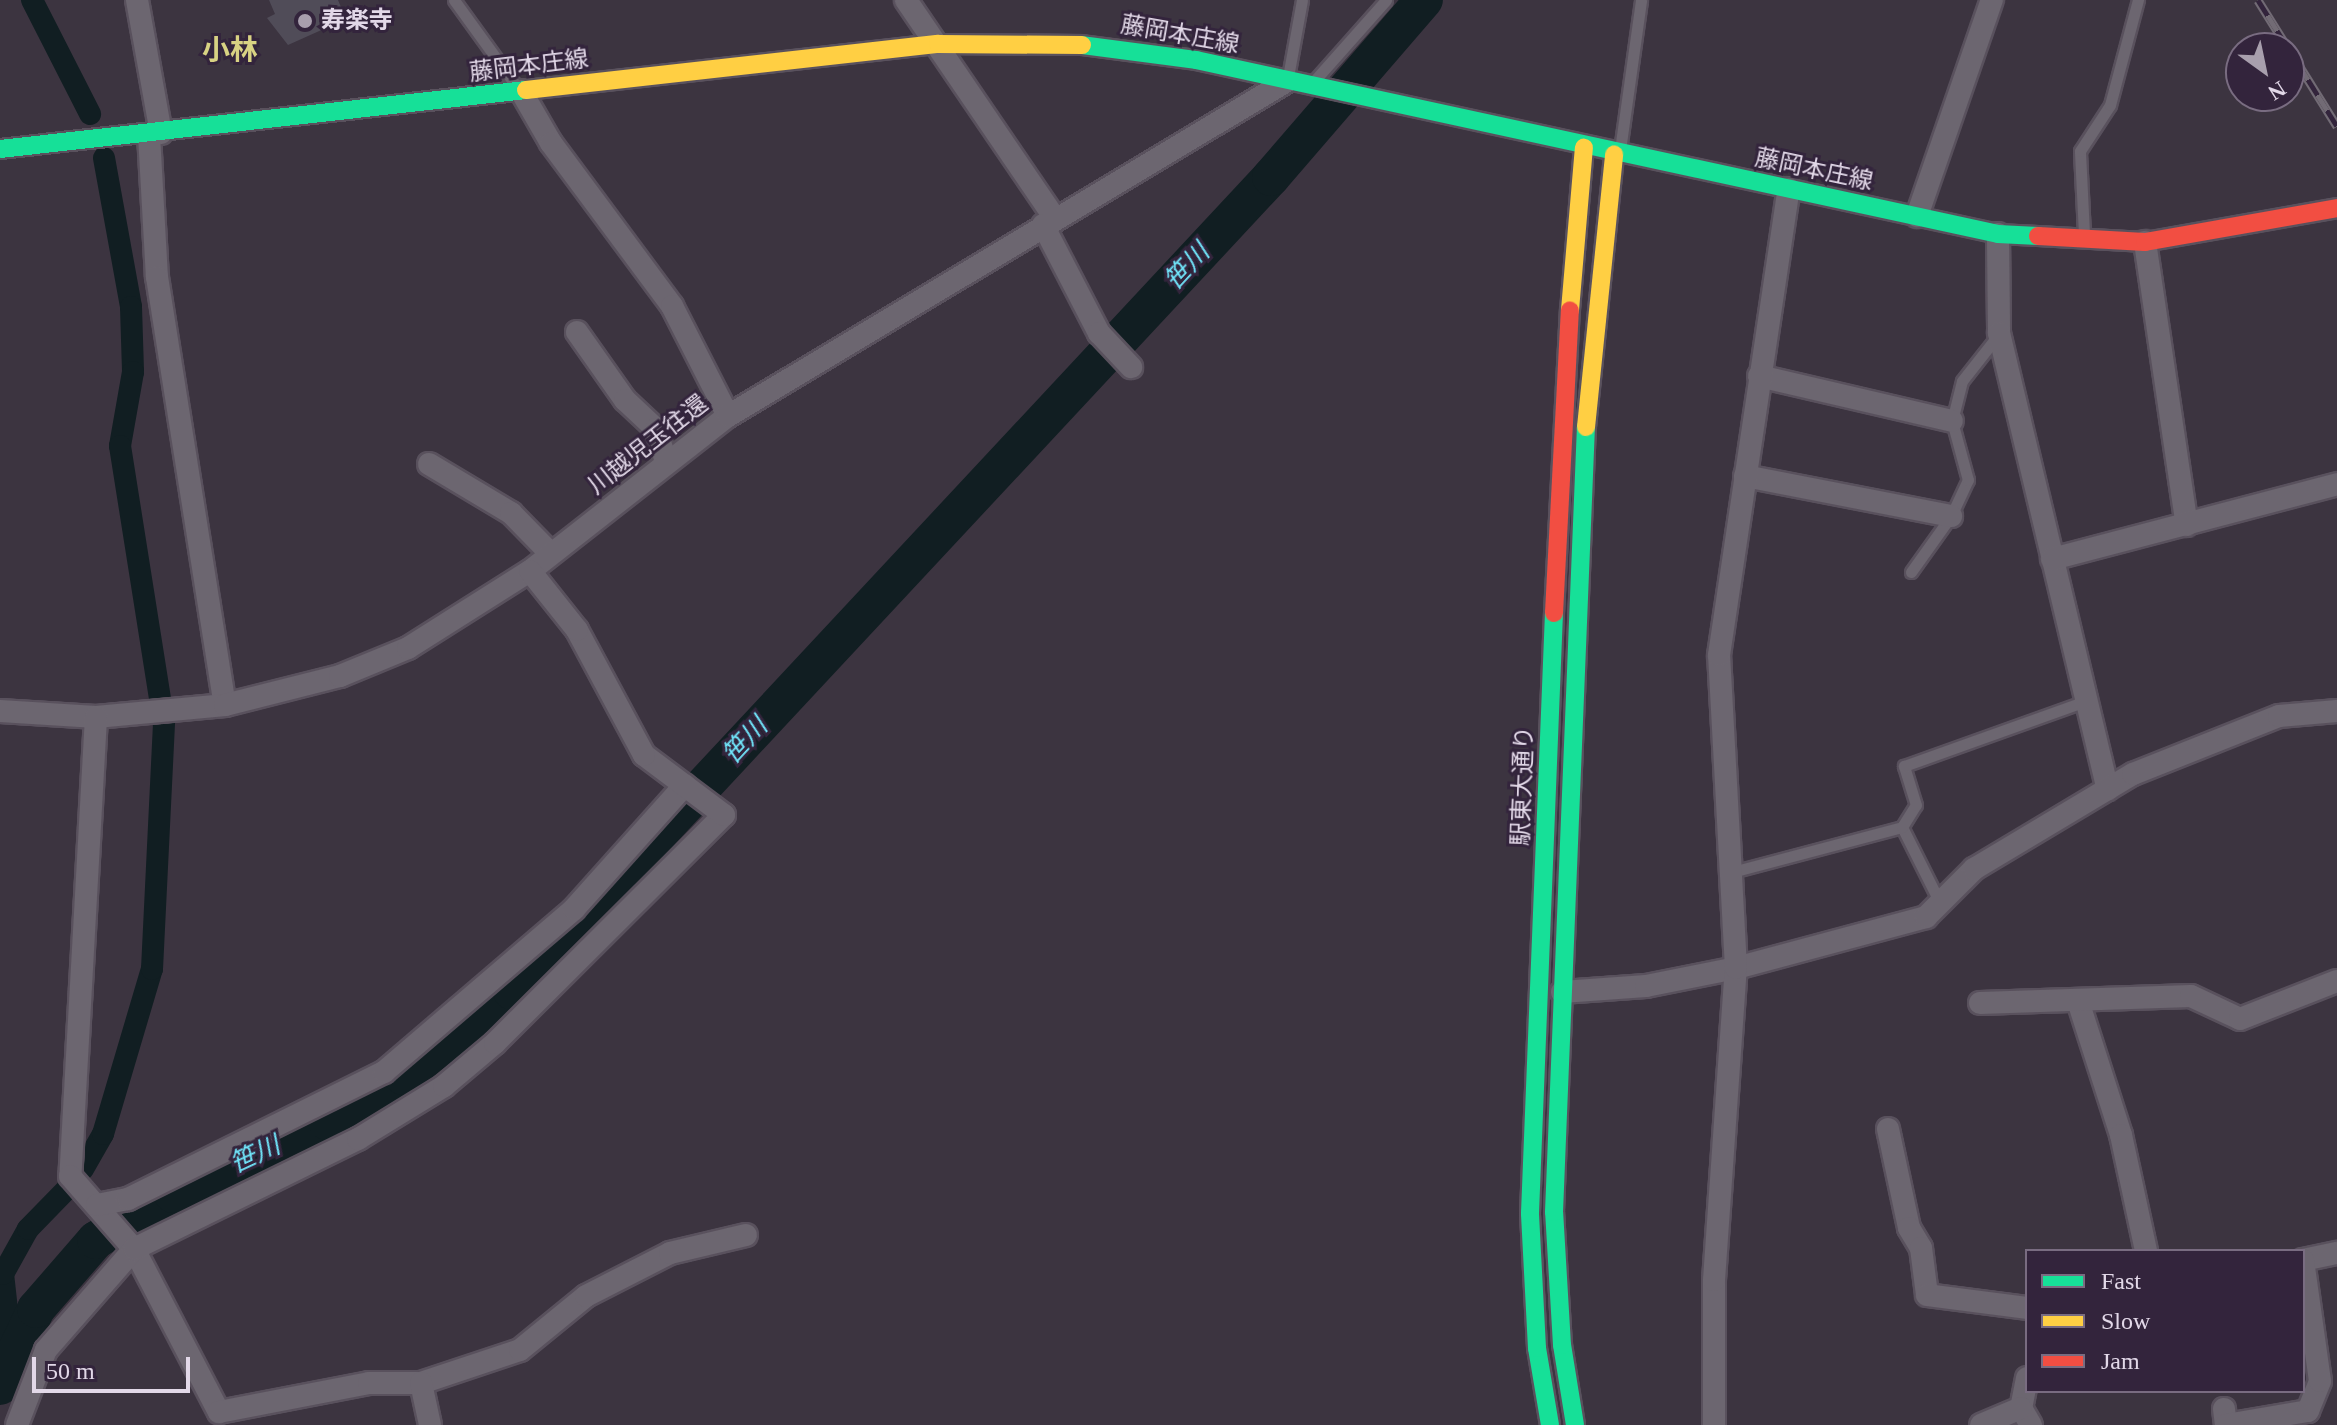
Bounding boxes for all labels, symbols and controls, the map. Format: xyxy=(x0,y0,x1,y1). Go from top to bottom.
place label: 寿楽寺 xyxy=(321,7,393,35)
street label: 藤岡本庄線 xyxy=(1118,10,1242,60)
marker: 寿楽寺 xyxy=(296,12,314,30)
north arrow xyxy=(2225,32,2305,112)
district label: 小林 xyxy=(202,33,258,67)
street label: 藤岡本庄線 xyxy=(468,44,590,88)
text: N xyxy=(2264,76,2291,106)
street label: 藤岡本庄線 xyxy=(1752,143,1876,197)
water label: 笹川 xyxy=(1158,237,1216,297)
street label: 川越児玉往還 xyxy=(582,389,714,501)
water label: 笹川 xyxy=(716,711,774,771)
street label: 駅東大通り xyxy=(1507,726,1539,846)
water label: 笹川 xyxy=(225,1130,285,1180)
legend xyxy=(2025,1249,2305,1393)
text: Fast xyxy=(2101,1268,2141,1294)
text: Slow xyxy=(2101,1308,2150,1334)
scale bar xyxy=(36,1341,194,1391)
text: Jam xyxy=(2101,1348,2140,1374)
text: 50 m xyxy=(46,1358,95,1384)

